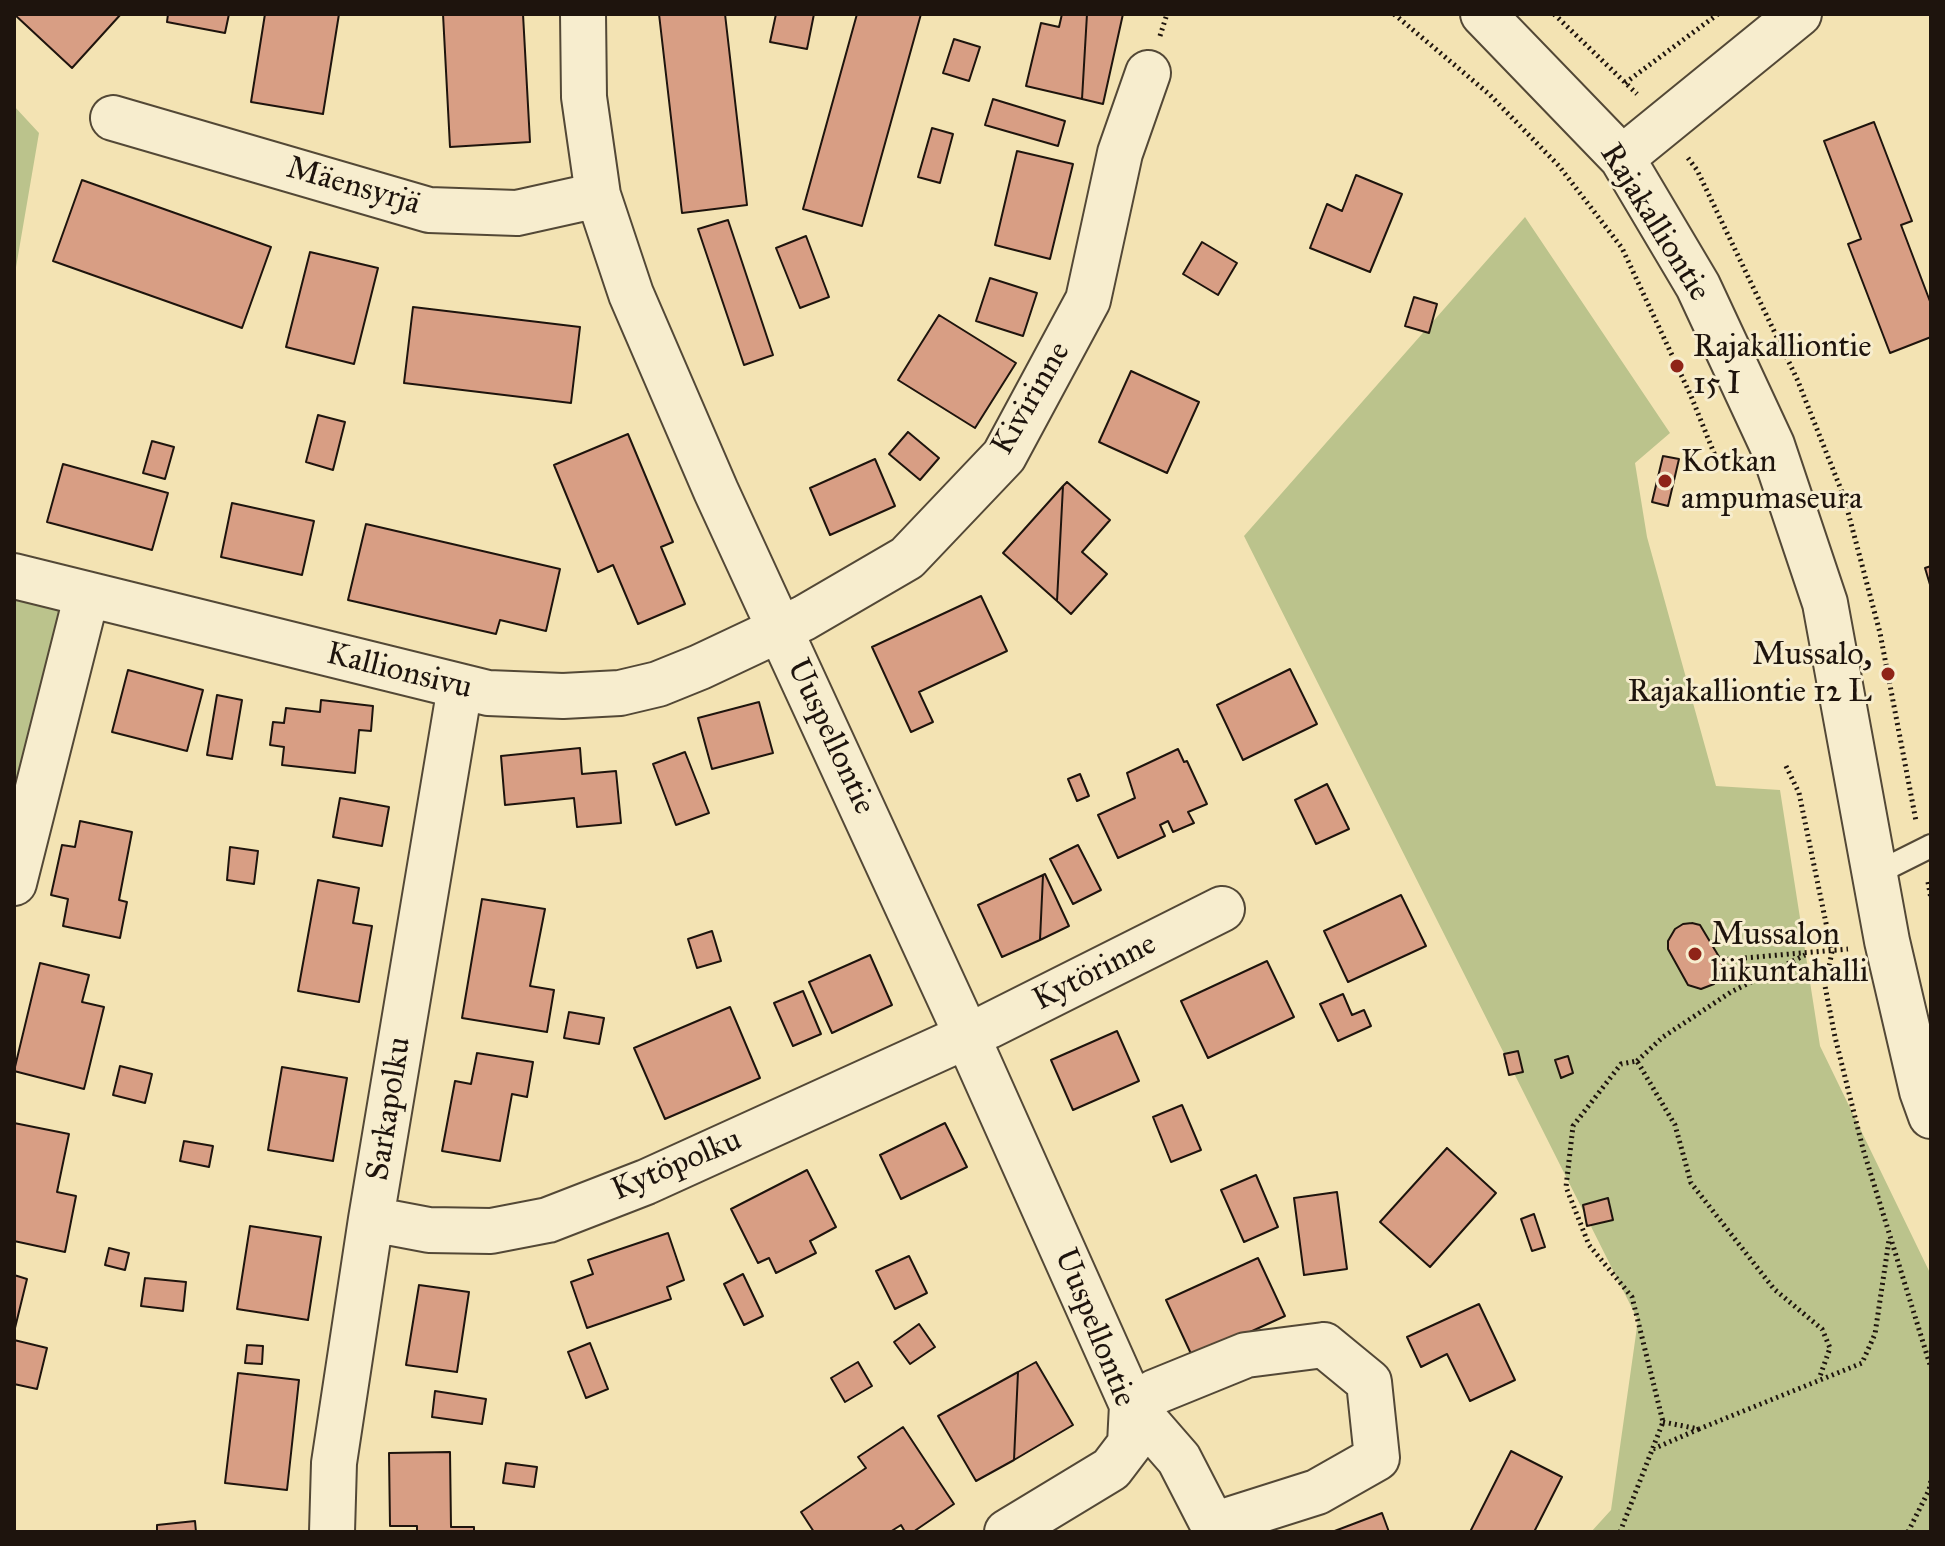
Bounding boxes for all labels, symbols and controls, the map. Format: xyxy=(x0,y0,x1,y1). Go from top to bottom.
street label: Rajakalliontie xyxy=(1590,137,1718,309)
street label: Mäensyrjä xyxy=(282,150,424,224)
place label: Rajakalliontie 15 I xyxy=(1693,329,1872,404)
street label: Kivirinne xyxy=(984,336,1080,462)
marker: Rajakalliontie 15 I xyxy=(1668,357,1686,375)
place label: Kotkan ampumaseura xyxy=(1681,444,1862,519)
marker: Kotkan ampumaseura xyxy=(1656,472,1674,490)
street label: Kallionsivu xyxy=(322,635,476,709)
place label: Mussalo, Rajakalliontie 12 L xyxy=(1628,637,1872,712)
street label: Uuspellontie xyxy=(777,653,883,821)
marker: Mussalo, Rajakalliontie 12 L xyxy=(1879,665,1897,683)
place label: Mussalon liikuntahalli xyxy=(1711,917,1869,992)
street label: Kytörinne xyxy=(1027,926,1163,1020)
marker: Mussalon liikuntahalli xyxy=(1686,945,1704,963)
street label: Sarkapolku xyxy=(360,1034,420,1184)
street label: Kytöpolku xyxy=(606,1122,748,1210)
street label: Uuspellontie xyxy=(1045,1243,1143,1413)

